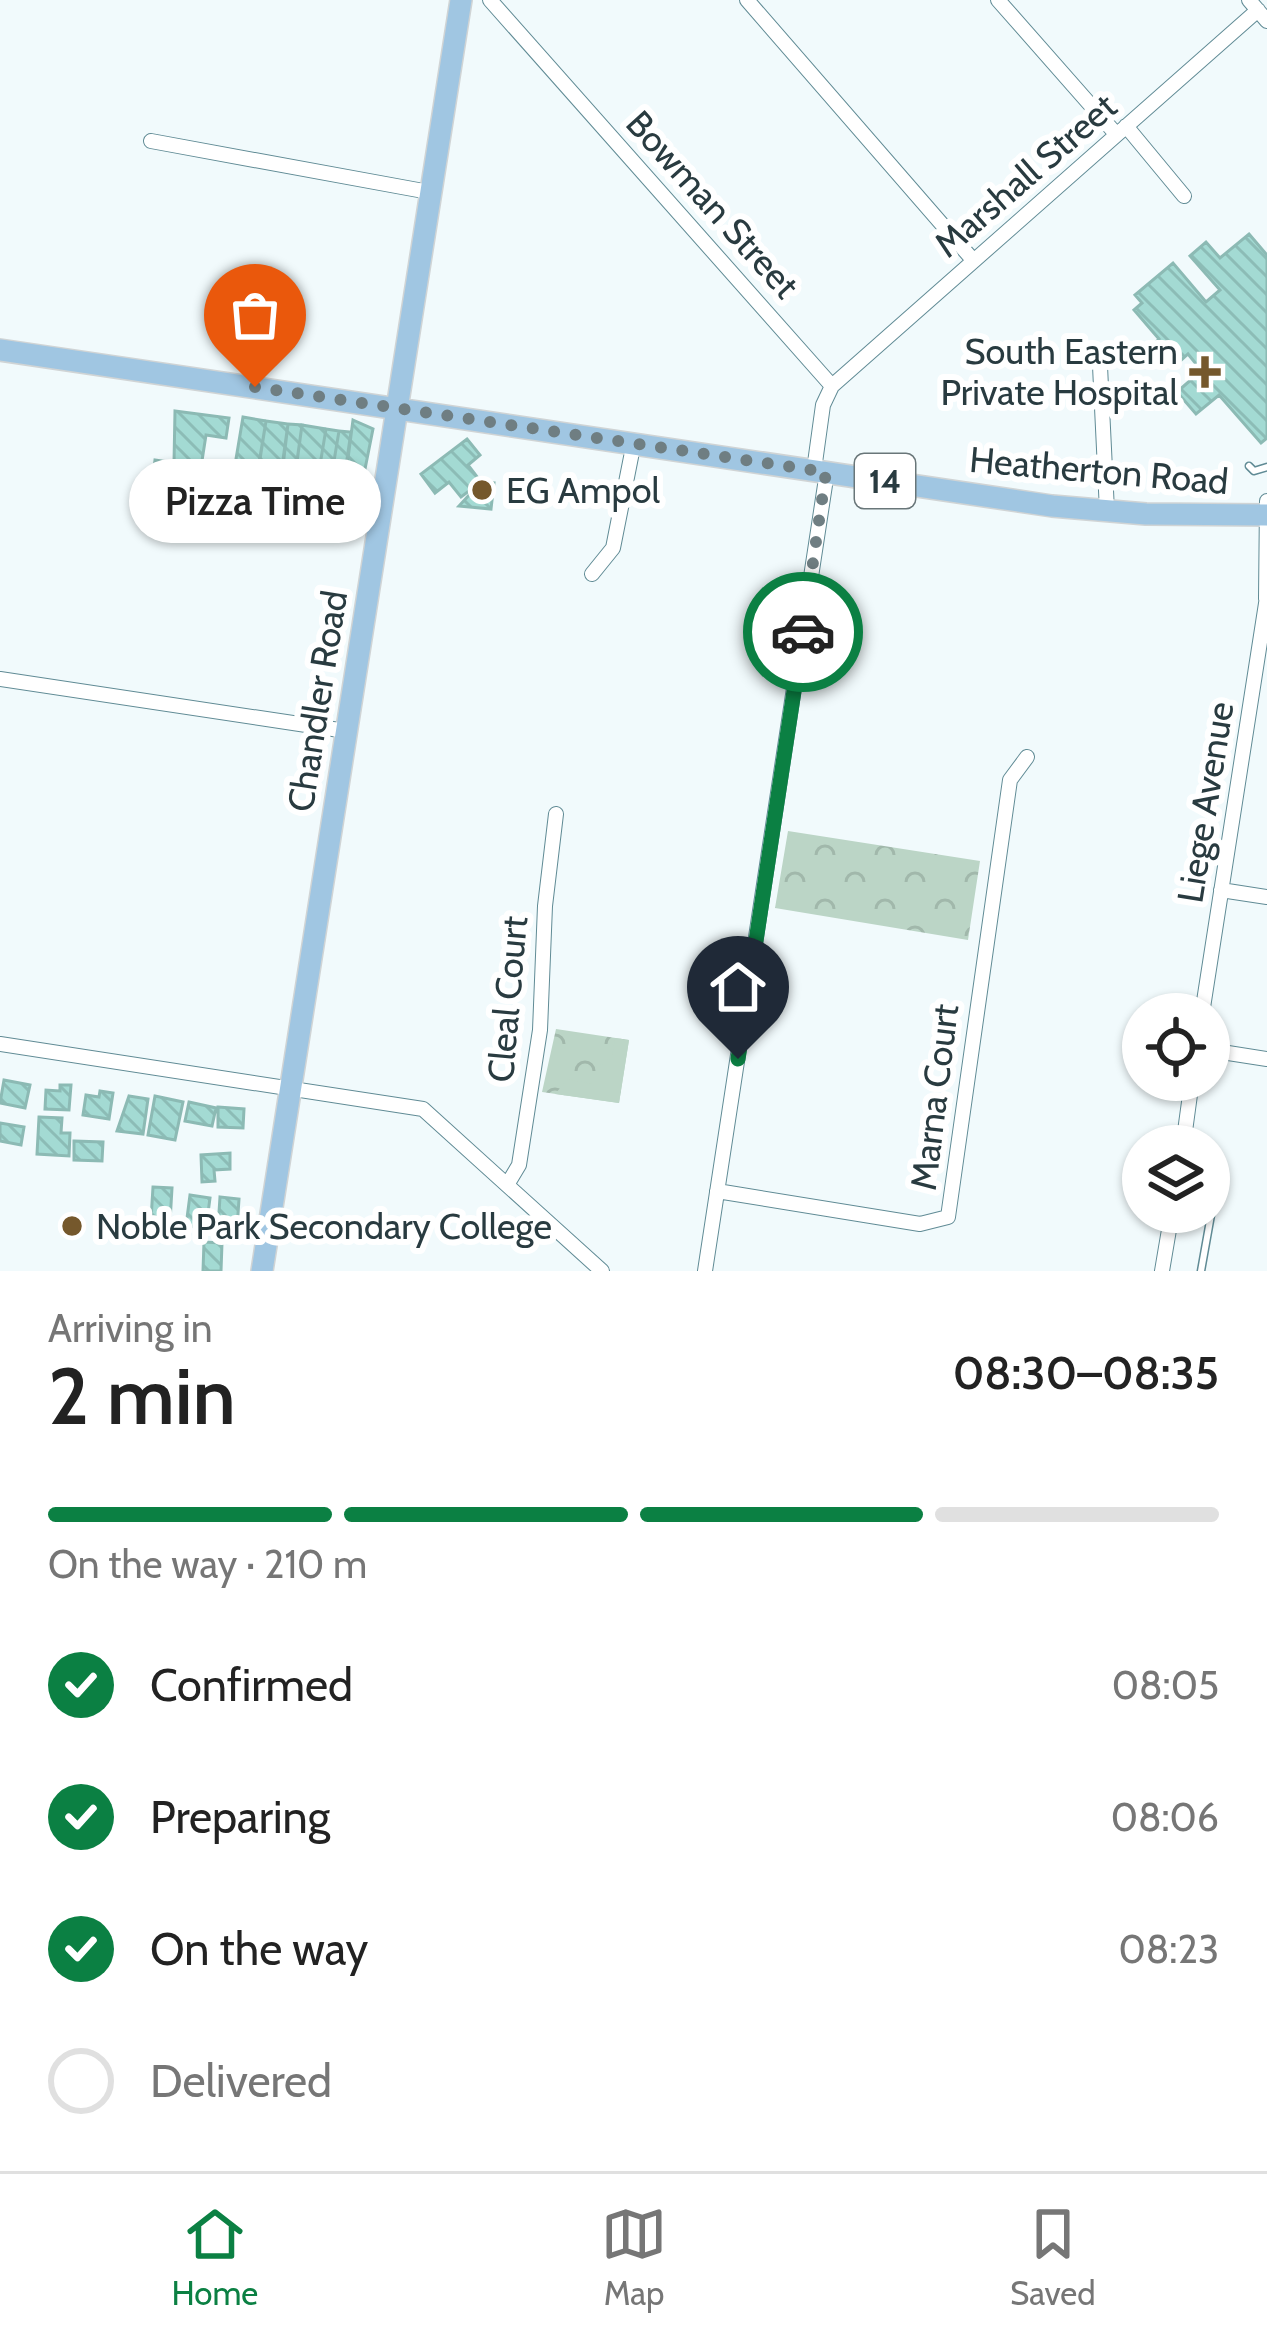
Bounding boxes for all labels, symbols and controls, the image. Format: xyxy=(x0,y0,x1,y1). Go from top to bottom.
street label: Marshall Street xyxy=(925,84,1125,266)
street label: Bowman Street xyxy=(617,101,809,307)
pin xyxy=(204,264,306,387)
icon: bag xyxy=(222,282,288,348)
place label: South Eastern Private Hospital xyxy=(941,329,1178,414)
marker: South Eastern Private Hospital xyxy=(1189,356,1221,388)
street label: Heatherton Road xyxy=(968,437,1230,503)
road number: 14 xyxy=(855,454,915,508)
callout: Pizza Time xyxy=(129,459,381,543)
place label: EG Ampol xyxy=(506,468,660,512)
text: Pizza Time xyxy=(165,477,345,525)
marker: EG Ampol xyxy=(469,477,495,503)
courier xyxy=(743,572,863,692)
street label: Chandler Road xyxy=(278,587,356,815)
icon: car xyxy=(770,599,836,665)
street label: Liege Avenue xyxy=(1167,698,1243,906)
street label: Cleal Court xyxy=(478,914,536,1084)
pin xyxy=(687,936,789,1059)
icon: home xyxy=(705,954,771,1020)
map controls xyxy=(1122,993,1230,1233)
button: locate xyxy=(1122,993,1230,1101)
street label: Marna Court xyxy=(901,1002,967,1192)
button: layers xyxy=(1122,1125,1230,1233)
place label: Noble Park Secondary College xyxy=(96,1204,552,1248)
marker: Noble Park Secondary College xyxy=(59,1213,85,1239)
text: Arriving in xyxy=(48,1304,212,1352)
text: 08:30–08:35 xyxy=(953,1346,1219,1400)
text: 2 min xyxy=(48,1349,236,1444)
text: On the way · 210 m xyxy=(48,1540,367,1588)
icon: check xyxy=(48,1652,114,1718)
text: Confirmed xyxy=(150,1658,353,1712)
text: 08:05 xyxy=(1112,1661,1219,1709)
icon: check xyxy=(48,1784,114,1850)
text: Preparing xyxy=(150,1790,330,1844)
text: 08:06 xyxy=(1111,1793,1219,1841)
icon: check xyxy=(48,1916,114,1982)
text: On the way xyxy=(150,1922,368,1976)
text: 08:23 xyxy=(1118,1925,1219,1973)
text: Delivered xyxy=(150,2054,332,2108)
tab: Home xyxy=(171,2201,258,2313)
tab: Map xyxy=(601,2201,667,2313)
tab: Saved xyxy=(1010,2201,1096,2313)

